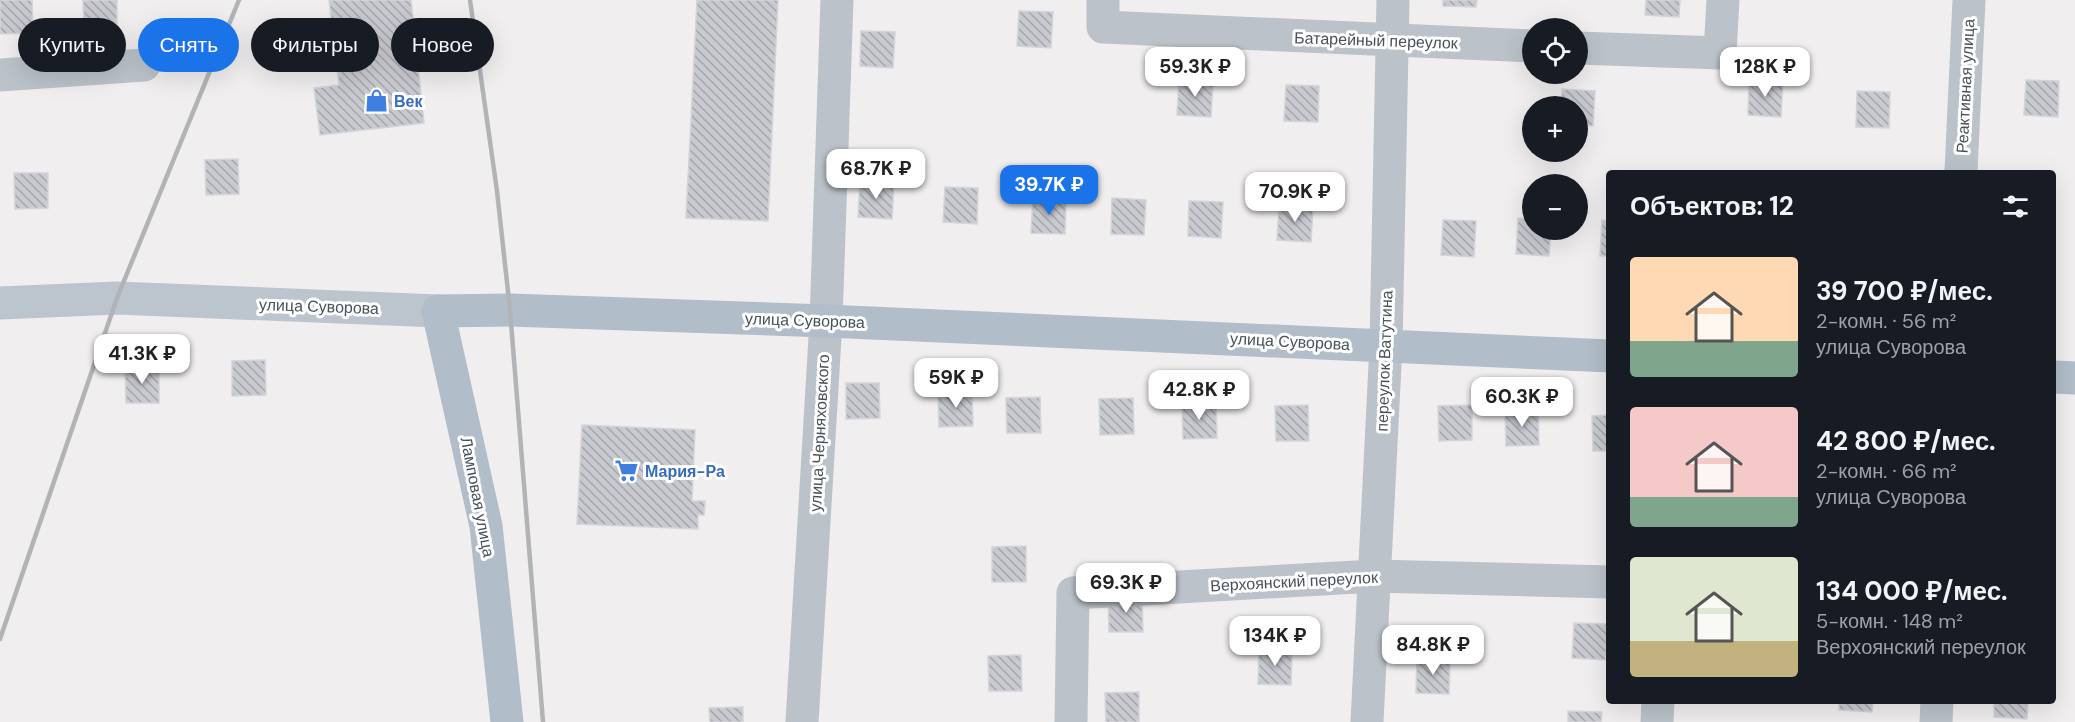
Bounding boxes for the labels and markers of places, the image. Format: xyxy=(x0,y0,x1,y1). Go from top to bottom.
pin: 59.3K ₽ xyxy=(1140,47,1250,98)
pin: 128K ₽ xyxy=(1716,47,1814,98)
shop icon: Век xyxy=(363,88,389,114)
place label: Век xyxy=(394,91,423,112)
pin: 68.7K ₽ xyxy=(821,149,931,200)
pin: 39.7K ₽ xyxy=(994,165,1104,216)
pin: 70.9K ₽ xyxy=(1240,172,1350,223)
pin: 41.3K ₽ xyxy=(87,334,197,385)
pin: 59K ₽ xyxy=(914,358,998,409)
pin: 42.8K ₽ xyxy=(1144,370,1254,421)
pin: 60.3K ₽ xyxy=(1467,377,1577,428)
supermarket icon: Мария-Ра xyxy=(614,458,640,484)
place label: Мария-Ра xyxy=(645,461,725,482)
pin: 69.3K ₽ xyxy=(1071,563,1181,614)
pin: 134K ₽ xyxy=(1226,616,1324,667)
pin: 84.8K ₽ xyxy=(1378,625,1488,676)

